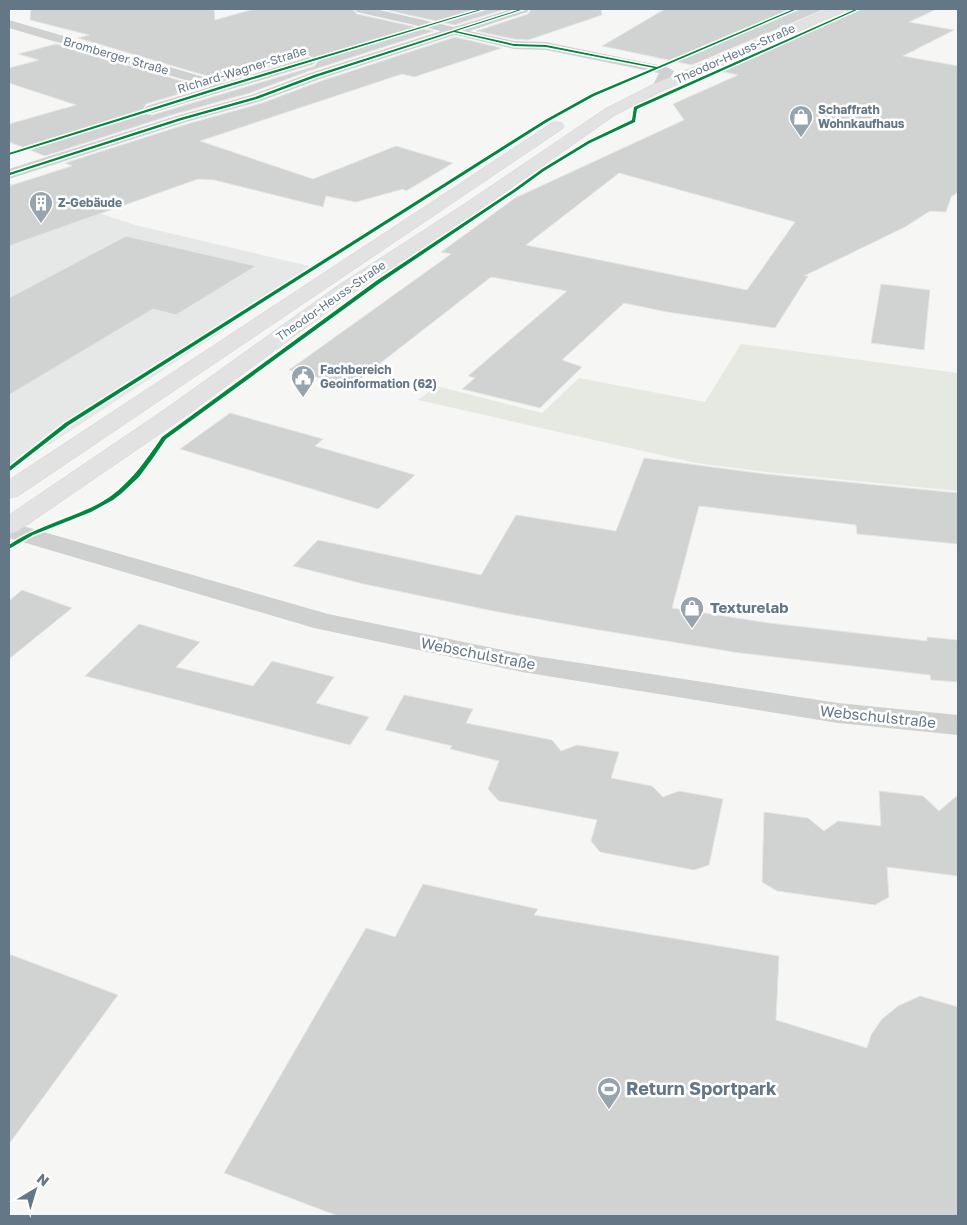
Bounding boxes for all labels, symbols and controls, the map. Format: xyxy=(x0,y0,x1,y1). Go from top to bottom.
street label: Theodor-Heuss-Straße xyxy=(672,20,797,87)
street label: Bromberger Straße xyxy=(62,33,171,78)
street label: Richard-Wagner-Straße xyxy=(176,43,308,96)
place label: Schaffrath Wohnkaufhaus xyxy=(818,102,905,131)
shop icon: Schaffrath Wohnkaufhaus xyxy=(788,104,814,138)
building icon: Z-Gebäude xyxy=(28,190,54,224)
place label: Z-Gebäude xyxy=(58,195,122,210)
street label: Theodor-Heuss-Straße xyxy=(273,257,388,344)
place label: Fachbereich Geoinformation (62) xyxy=(320,362,437,391)
public building icon: Fachbereich Geoinformation (62) xyxy=(290,364,316,398)
shop icon: Texturelab xyxy=(679,595,705,629)
place label: Texturelab xyxy=(710,598,788,616)
street label: Webschulstraße xyxy=(419,633,537,673)
street label: Webschulstraße xyxy=(819,701,937,731)
sports icon: Return Sportpark xyxy=(596,1076,622,1110)
place label: Return Sportpark xyxy=(626,1077,777,1099)
north arrow xyxy=(10,1165,60,1215)
text: N xyxy=(34,1169,53,1189)

